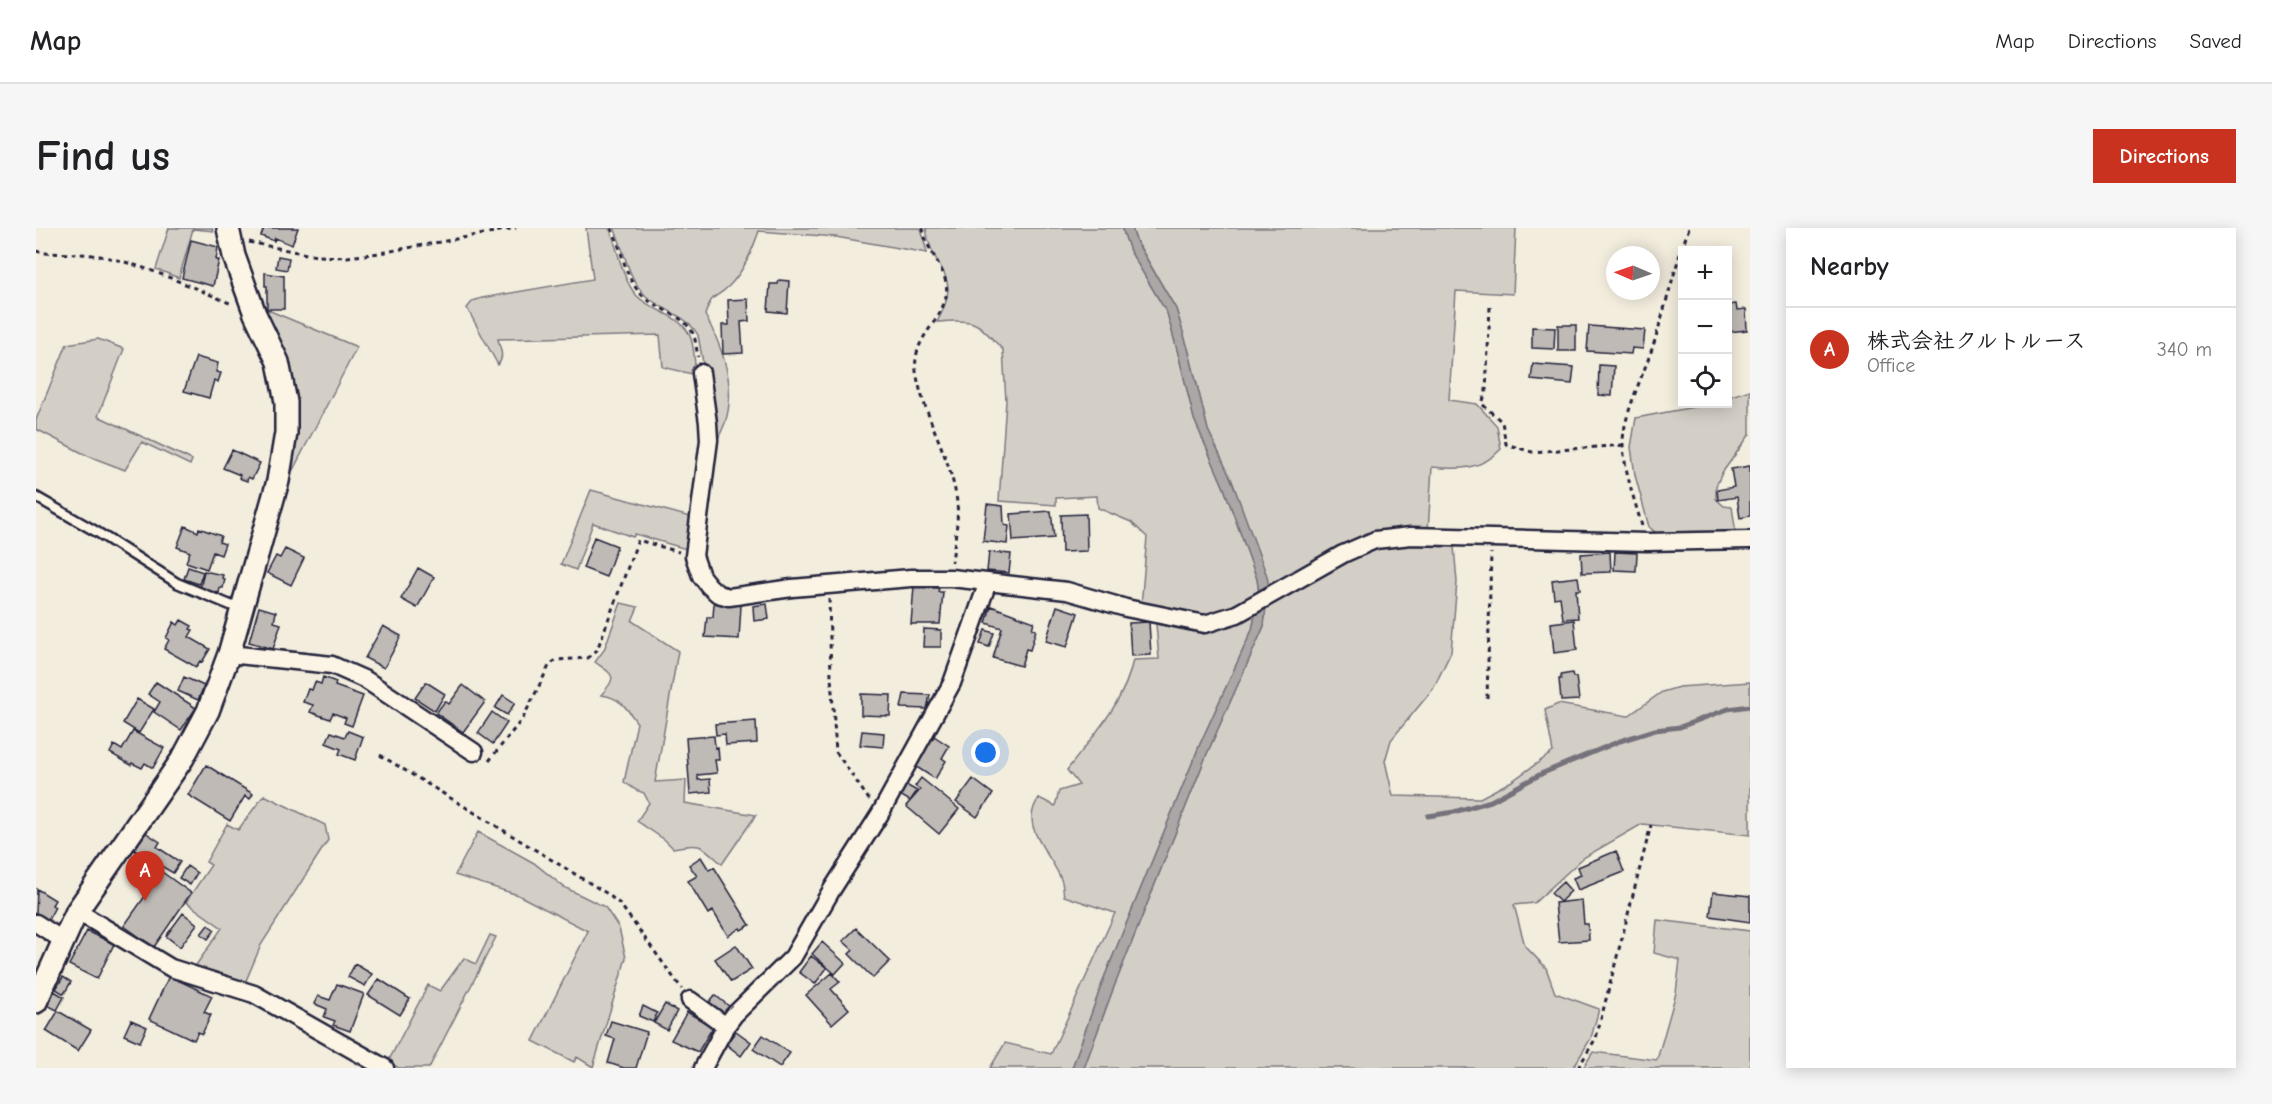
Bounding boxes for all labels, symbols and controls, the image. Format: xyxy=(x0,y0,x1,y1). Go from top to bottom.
text: Map xyxy=(30,25,81,57)
text: Map xyxy=(1995,29,2035,53)
text: Directions xyxy=(2068,29,2157,53)
text: Saved xyxy=(2190,29,2242,53)
button: Directions xyxy=(2093,129,2236,183)
text: Find us xyxy=(36,132,170,181)
north arrow xyxy=(1606,246,1660,300)
map controls xyxy=(1678,246,1732,408)
button: + xyxy=(1678,246,1732,300)
text: Nearby xyxy=(1810,252,1889,282)
button: − xyxy=(1678,300,1732,354)
text: 株式会社クルトルース xyxy=(1867,328,2086,354)
text: A xyxy=(1824,338,1835,361)
text: 340 m xyxy=(2157,338,2212,361)
button: locate xyxy=(1678,354,1732,408)
text: Office xyxy=(1867,354,1915,377)
your location xyxy=(971,738,1000,767)
pin: A xyxy=(126,852,164,901)

